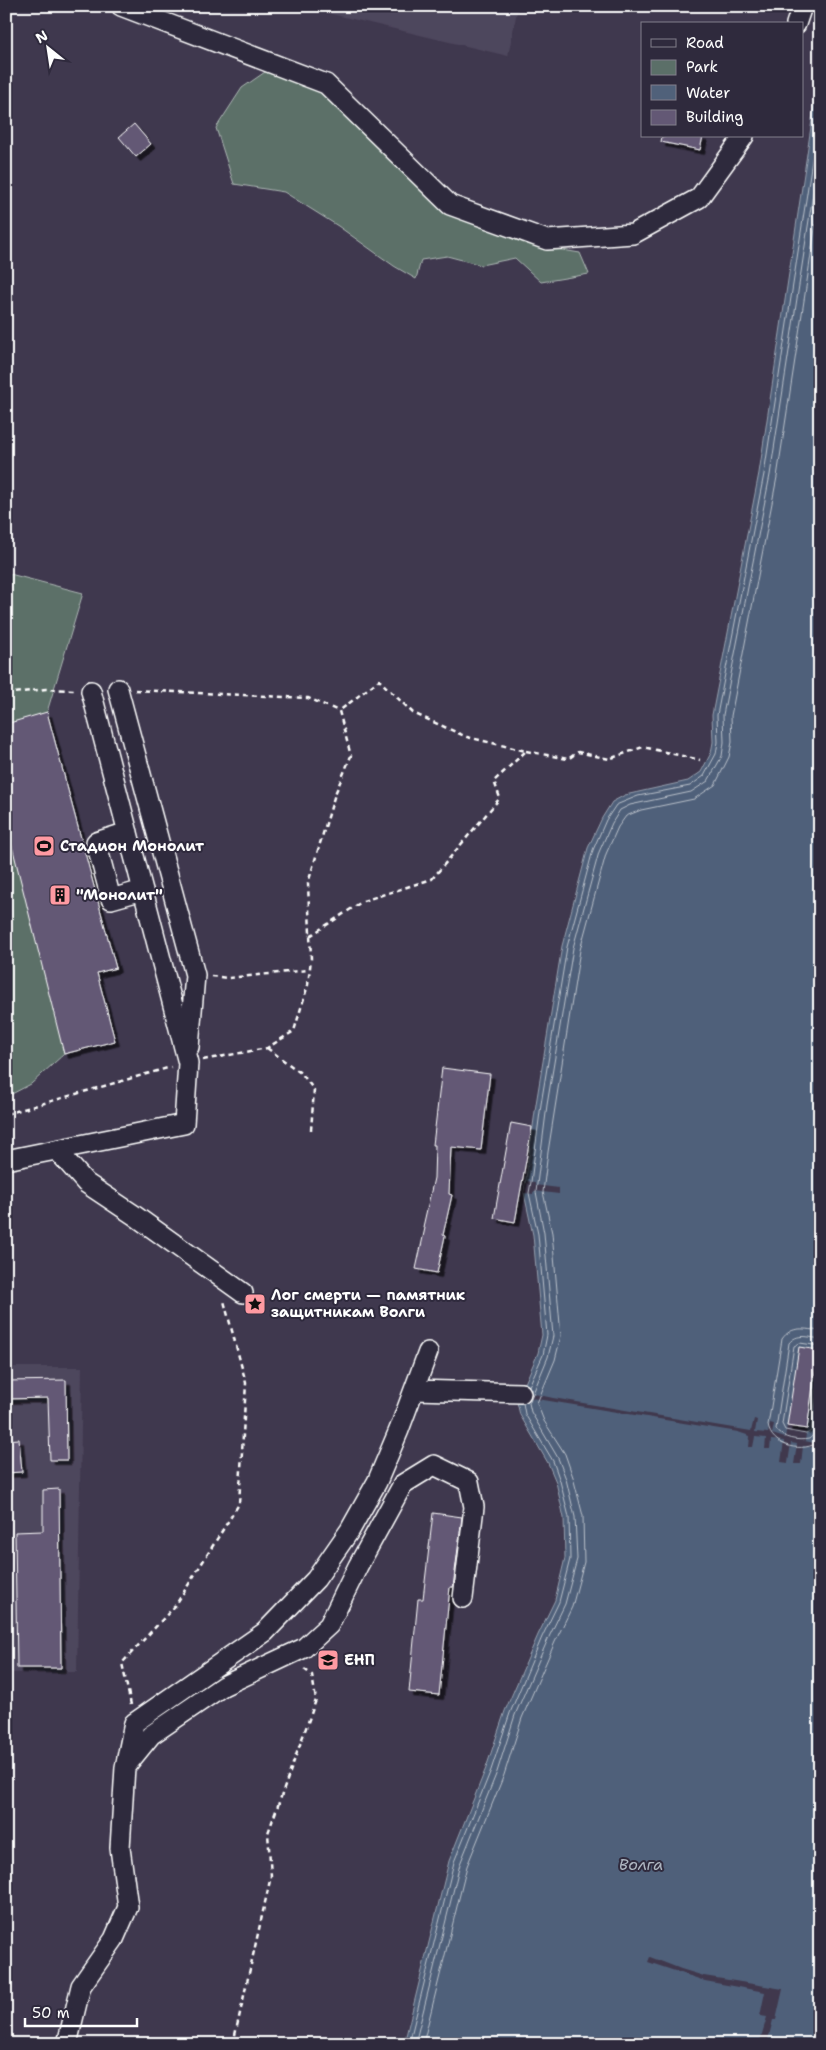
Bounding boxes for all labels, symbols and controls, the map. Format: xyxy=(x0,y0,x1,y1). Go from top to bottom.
north arrow xyxy=(22,22,72,72)
legend xyxy=(641,22,804,138)
text: N xyxy=(32,26,51,47)
text: Road xyxy=(686,33,724,53)
text: Park xyxy=(686,57,718,77)
text: Water xyxy=(686,83,730,103)
text: Building xyxy=(686,107,743,127)
sports icon: Стадион Монолит xyxy=(32,834,56,858)
place label: Стадион Монолит xyxy=(60,836,204,856)
building icon: "Монолит" xyxy=(48,883,72,907)
place label: "Монолит" xyxy=(76,885,163,905)
place label: Лог смерти — памятник защитникам Волги xyxy=(271,1285,466,1322)
place icon: Лог смерти — памятник защитникам Волги xyxy=(243,1292,267,1316)
school or university icon: ЕНП xyxy=(316,1648,340,1672)
place label: ЕНП xyxy=(344,1650,375,1670)
water label: Волга xyxy=(619,1854,663,1875)
scale bar xyxy=(25,1995,138,2027)
text: 50 m xyxy=(32,2003,70,2023)

